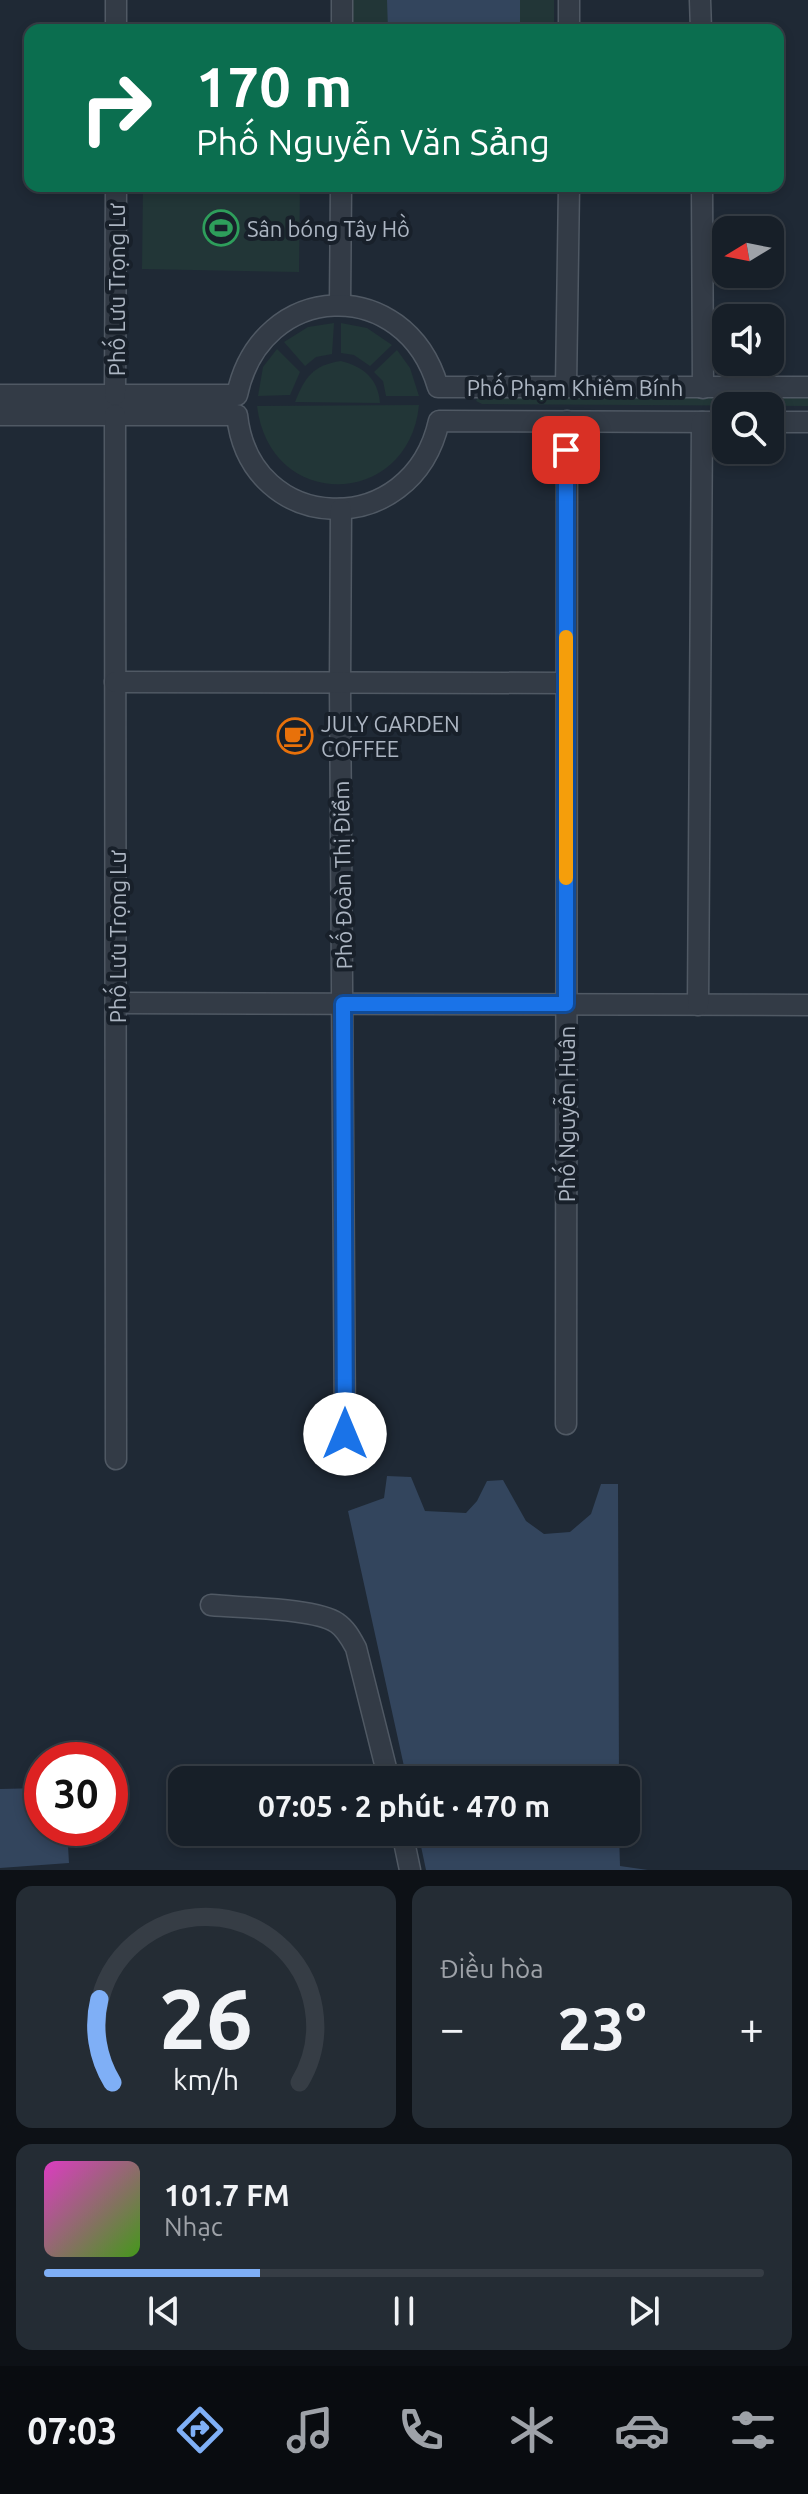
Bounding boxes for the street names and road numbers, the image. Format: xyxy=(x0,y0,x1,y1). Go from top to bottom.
street label: Phố Lưu Trọng Lư xyxy=(101,203,129,376)
street label: Phố Phạm Khiêm Bính xyxy=(467,372,683,400)
street label: Phố Đoàn Thị Điểm xyxy=(325,780,356,970)
street label: Phố Lưu Trọng Lư xyxy=(102,850,130,1023)
street label: Phố Nguyễn Huân xyxy=(551,1026,579,1202)

